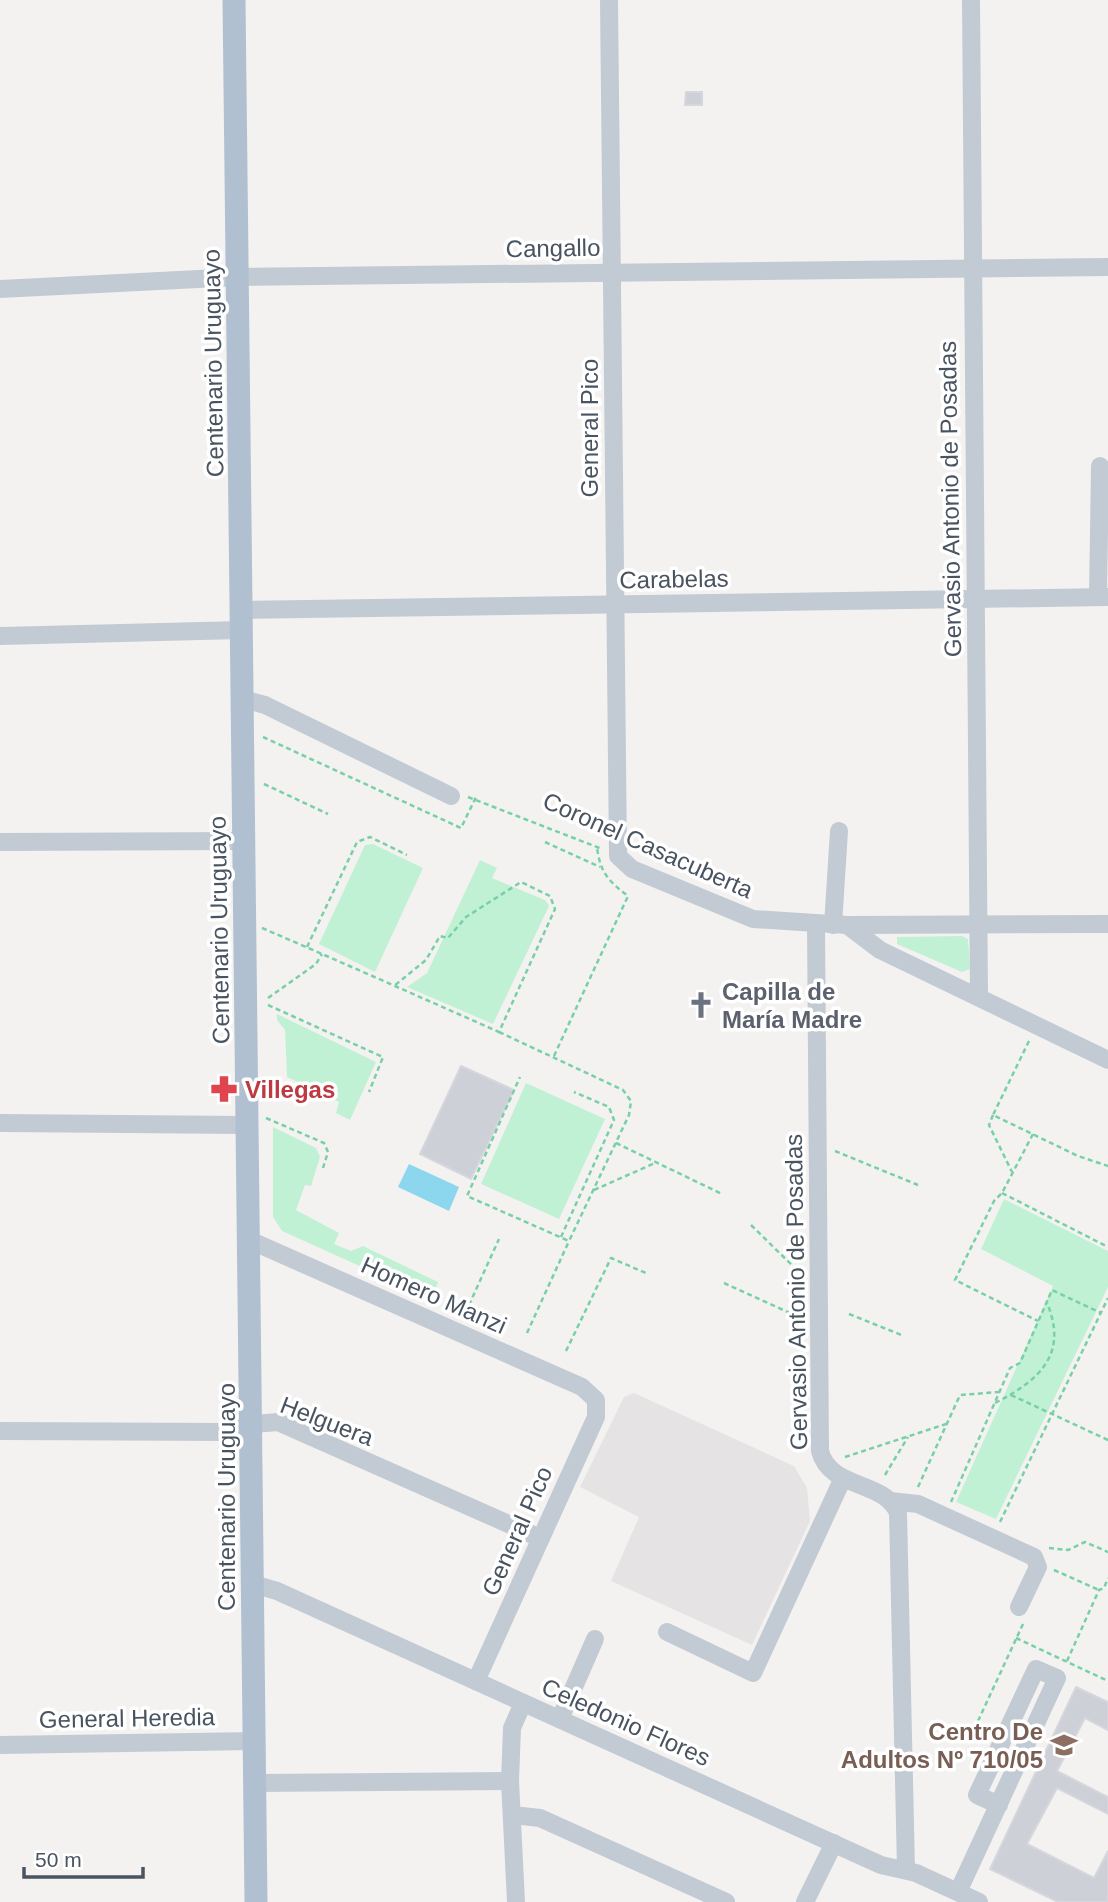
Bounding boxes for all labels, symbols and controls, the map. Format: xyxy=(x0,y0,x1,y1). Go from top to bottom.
street label: Cangallo xyxy=(505,234,601,262)
street label: Centenario Uruguayo xyxy=(198,249,228,477)
street label: Gervasio Antonio de Posadas xyxy=(934,341,966,657)
street label: General Pico xyxy=(576,359,603,497)
street label: Carabelas xyxy=(619,565,729,593)
street label: Coronel Casacuberta xyxy=(539,787,758,904)
street label: Centenario Uruguayo xyxy=(204,816,234,1044)
place label: Capilla de María Madre xyxy=(722,978,862,1033)
church icon: Capilla de María Madre xyxy=(686,990,716,1020)
pharmacy icon: Villegas xyxy=(209,1074,239,1104)
place label: Villegas xyxy=(245,1076,335,1103)
street label: Gervasio Antonio de Posadas xyxy=(780,1134,812,1450)
street label: Homero Manzi xyxy=(357,1251,511,1339)
street label: Centenario Uruguayo xyxy=(213,1383,240,1611)
street label: Helguera xyxy=(277,1391,378,1451)
street label: General Pico xyxy=(476,1462,558,1600)
street label: Celedonio Flores xyxy=(538,1673,714,1771)
street label: General Heredia xyxy=(39,1703,216,1733)
place label: Centro De Adultos Nº 710/05 xyxy=(841,1718,1043,1773)
school or university icon: Centro De Adultos Nº 710/05 xyxy=(1049,1730,1079,1760)
scale bar xyxy=(24,1836,144,1880)
text: 50 m xyxy=(35,1848,82,1871)

